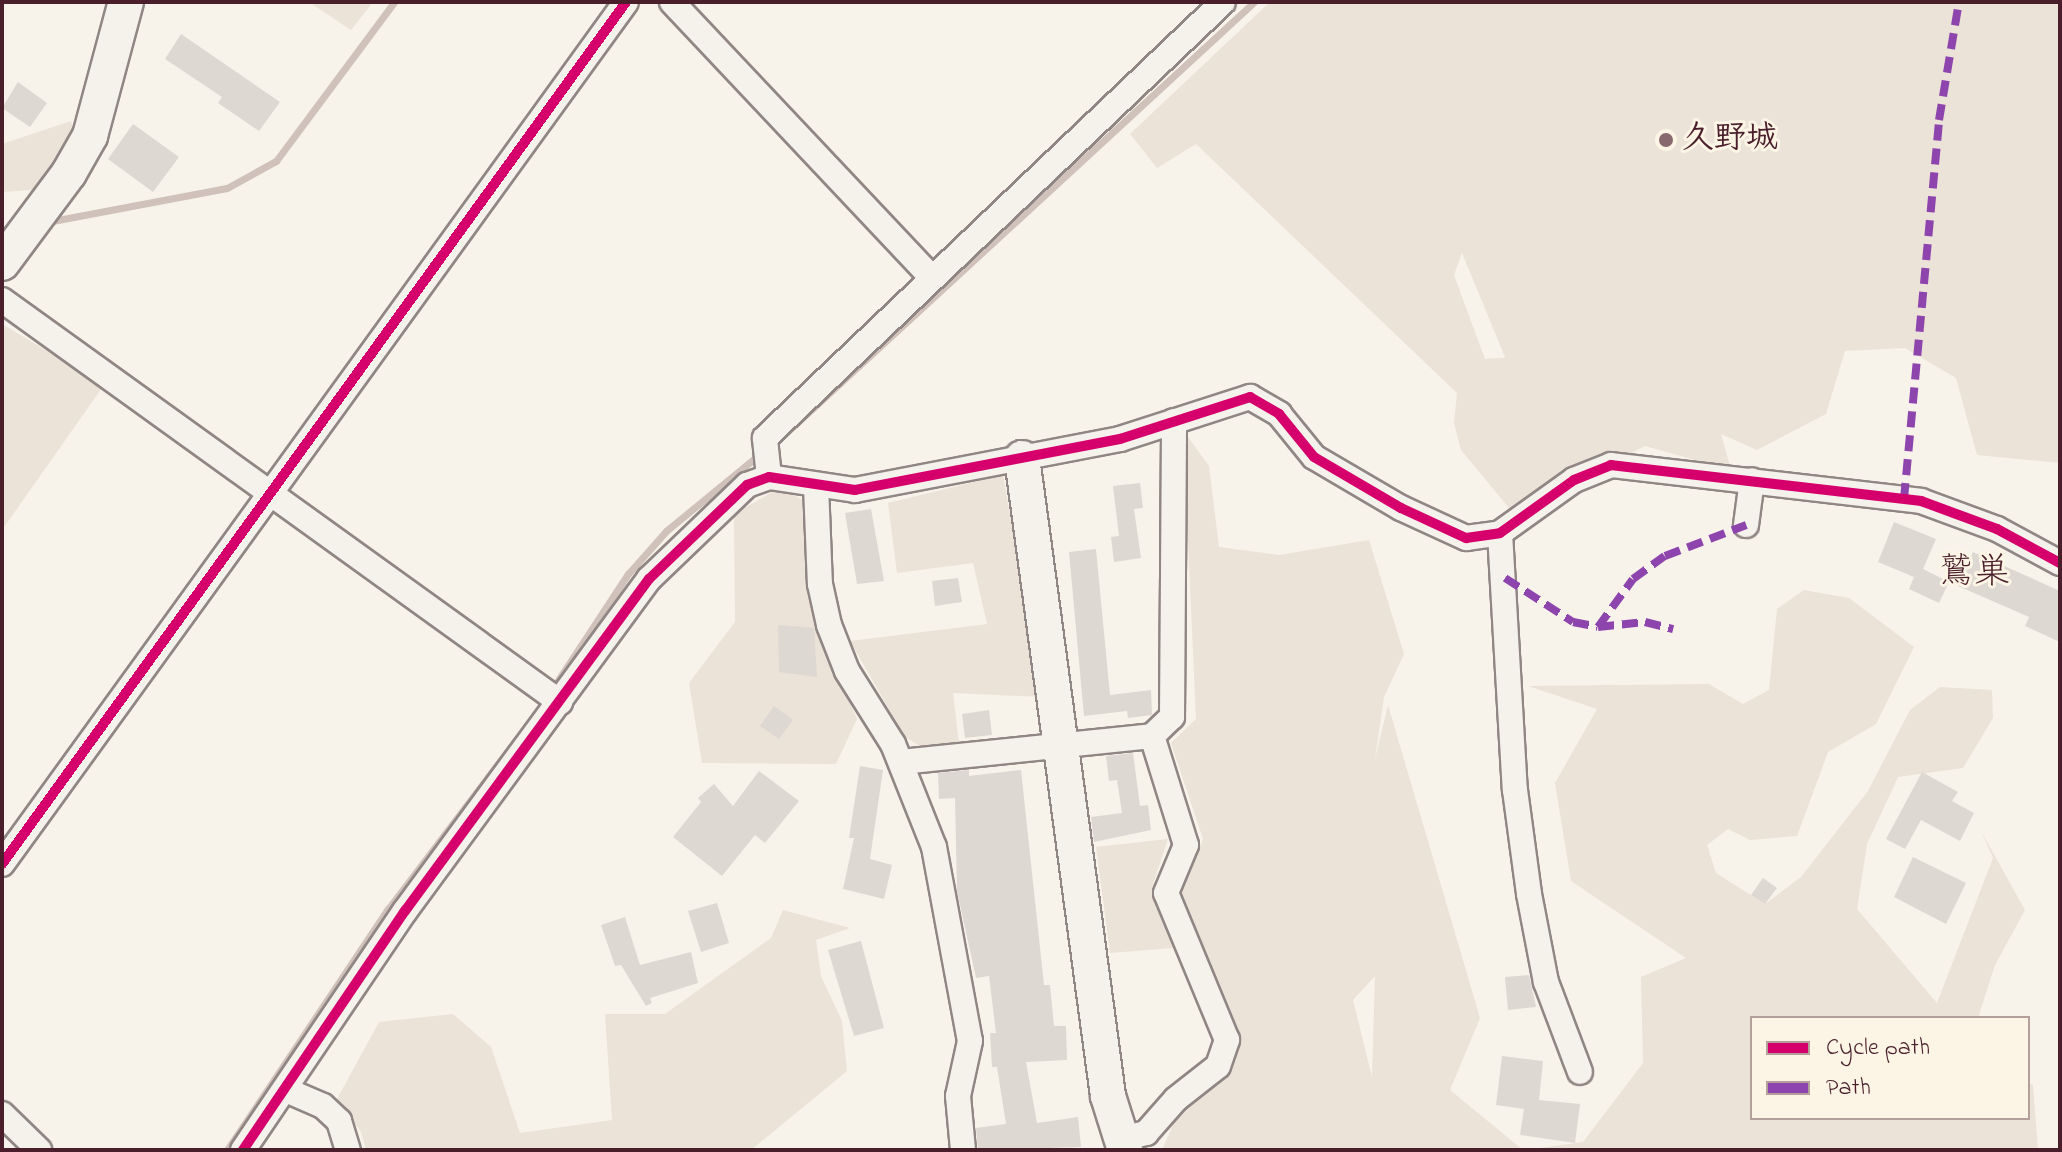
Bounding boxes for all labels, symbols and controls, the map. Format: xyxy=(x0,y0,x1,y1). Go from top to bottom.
place label: 久野城 xyxy=(1682,121,1778,159)
marker: 久野城 xyxy=(1657,131,1675,149)
district label: 鷲巣 xyxy=(1938,552,2010,596)
legend xyxy=(1750,1016,2030,1120)
text: Cycle path xyxy=(1826,1031,1930,1066)
text: Path xyxy=(1826,1071,1871,1106)

